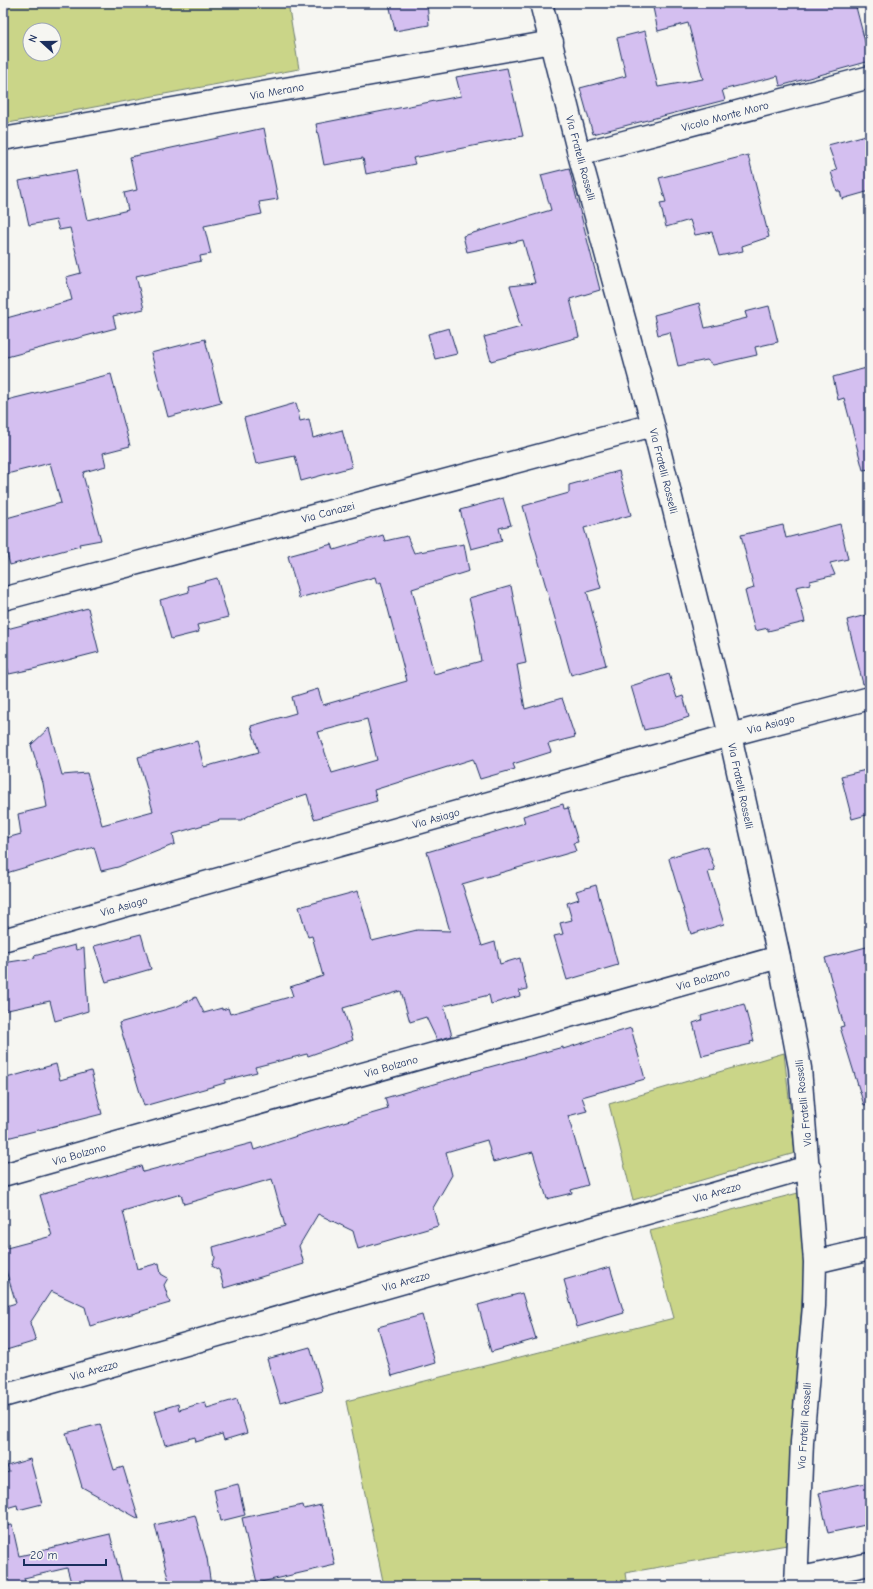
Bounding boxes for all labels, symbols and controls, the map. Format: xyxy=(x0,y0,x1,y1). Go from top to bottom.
north arrow xyxy=(22,22,62,62)
text: N xyxy=(26,33,40,44)
street label: Via Merano xyxy=(249,80,305,103)
street label: Vicolo Monte Moro xyxy=(680,99,770,134)
street label: Via Fratelli Rosselli xyxy=(563,114,598,202)
street label: Via Fratelli Rosselli xyxy=(647,427,680,515)
street label: Via Canazei xyxy=(300,499,356,526)
street label: Via Asiago xyxy=(746,712,796,737)
street label: Via Fratelli Rosselli xyxy=(725,742,756,830)
street label: Via Asiago xyxy=(411,805,461,831)
street label: Via Asiago xyxy=(99,893,149,919)
street label: Via Bolzano xyxy=(675,966,731,993)
street label: Via Bolzano xyxy=(363,1053,419,1080)
street label: Via Fratelli Rosselli xyxy=(792,1059,815,1147)
street label: Via Bolzano xyxy=(51,1141,107,1168)
street label: Via Arezzo xyxy=(692,1179,743,1205)
street label: Via Arezzo xyxy=(381,1268,432,1294)
street label: Via Arezzo xyxy=(69,1357,120,1383)
street label: Via Fratelli Rosselli xyxy=(795,1382,814,1470)
scale bar xyxy=(24,1541,106,1567)
text: 20 m xyxy=(30,1548,58,1562)

